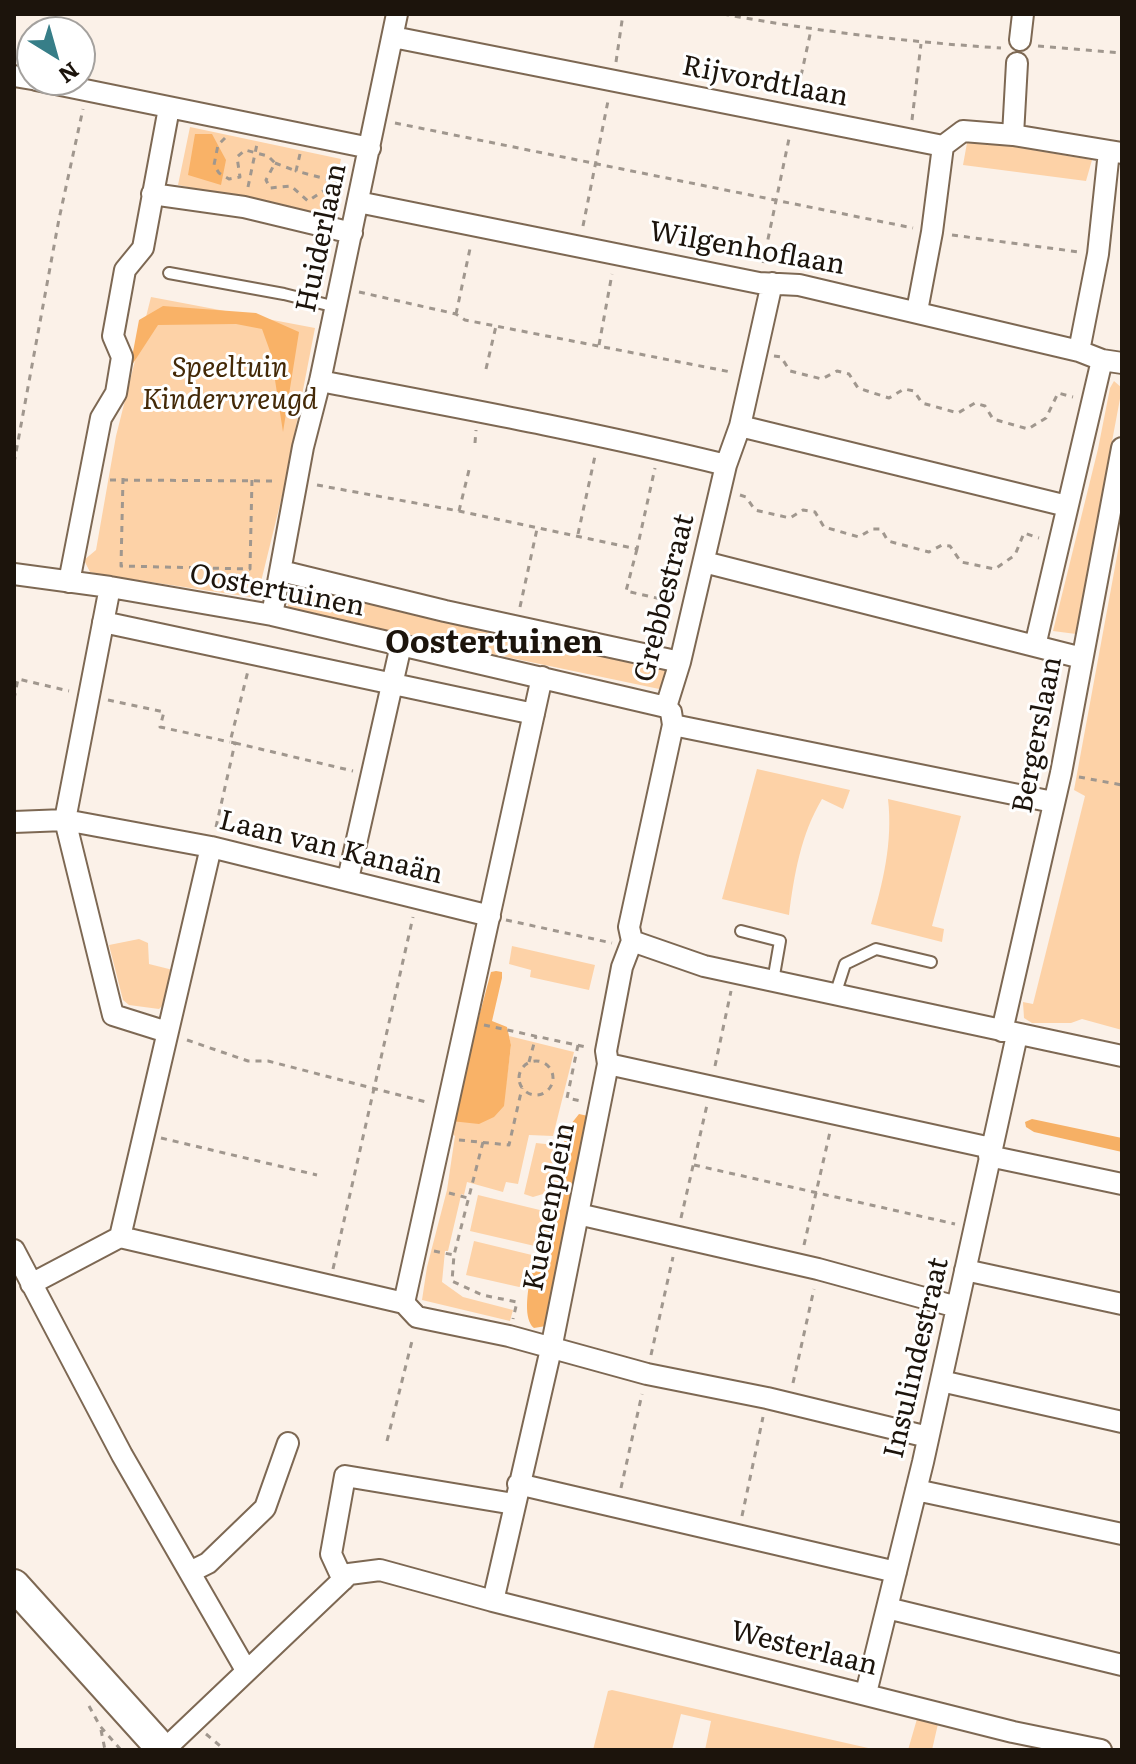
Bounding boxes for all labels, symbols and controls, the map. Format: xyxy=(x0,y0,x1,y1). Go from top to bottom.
north arrow xyxy=(16,16,96,96)
street label: Rijvordtlaan xyxy=(679,49,851,115)
text: N xyxy=(52,55,87,93)
street label: Huiderlaan xyxy=(290,160,354,316)
street label: Wilgenhoflaan xyxy=(646,215,848,283)
park label: Speeltuin Kindervreugd xyxy=(142,352,318,418)
street label: Grebbestraat xyxy=(628,511,702,685)
street label: Oostertuinen xyxy=(187,558,367,624)
district label: Oostertuinen xyxy=(385,625,603,663)
street label: Bergerslaan xyxy=(1006,654,1070,816)
street label: Laan van Kanaän xyxy=(216,804,446,892)
street label: Kuenenplein xyxy=(517,1120,583,1294)
street label: Insulindestraat xyxy=(878,1254,956,1462)
street label: Westerlaan xyxy=(727,1614,881,1684)

